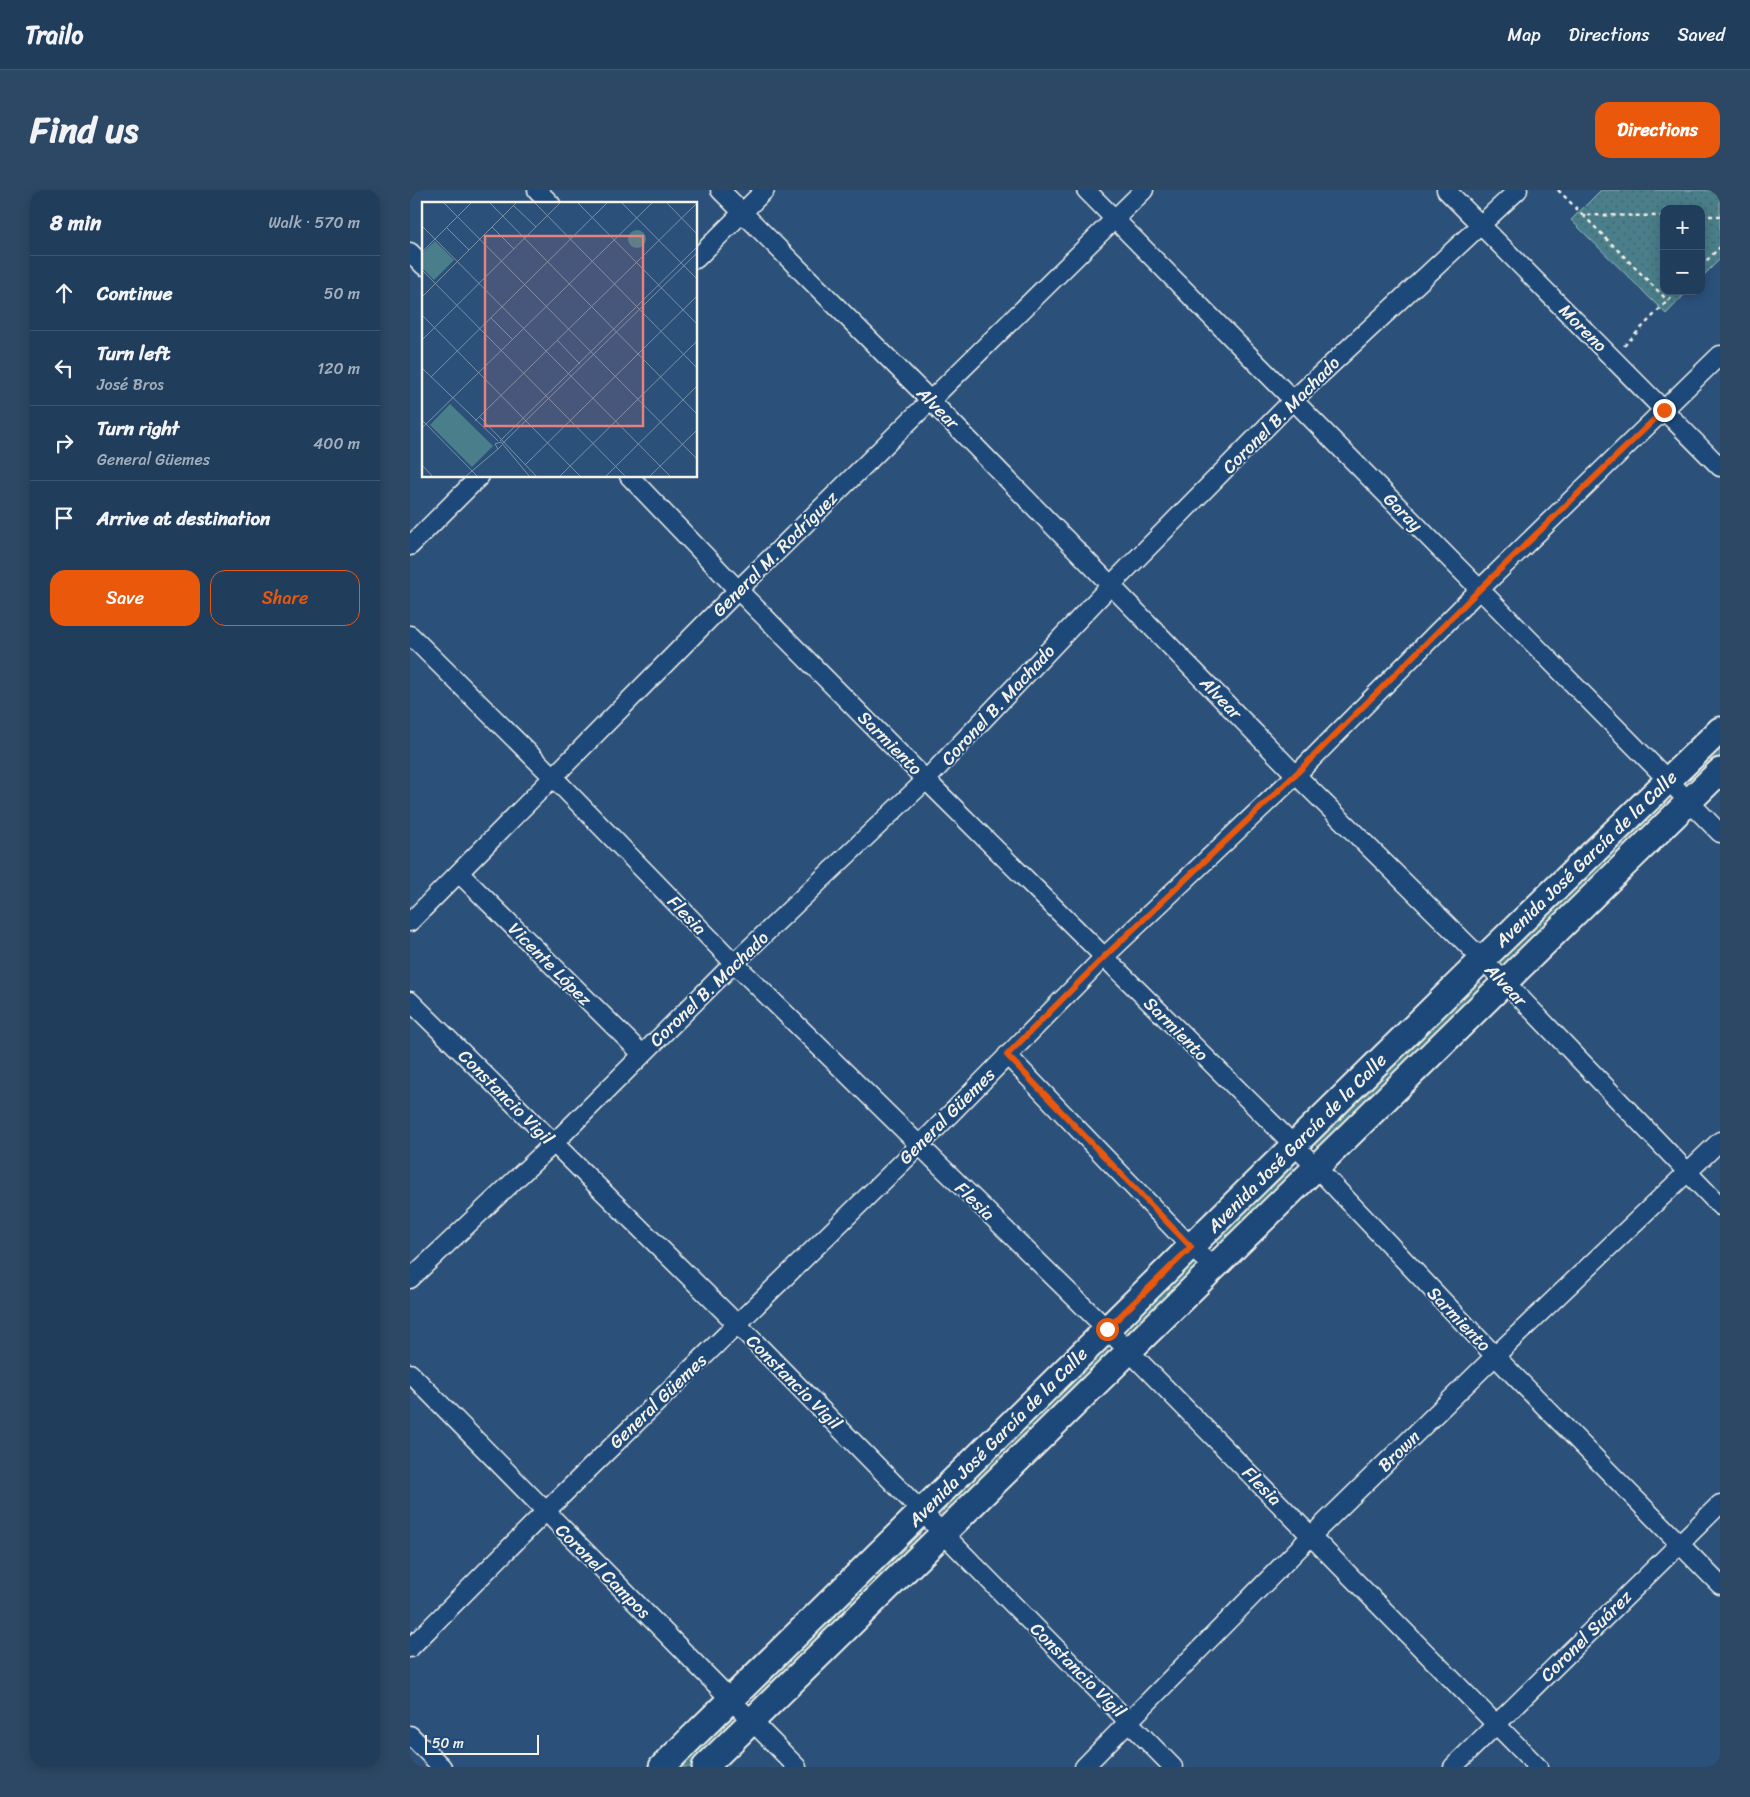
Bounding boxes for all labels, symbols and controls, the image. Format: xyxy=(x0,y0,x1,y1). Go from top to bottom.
text: Trailo xyxy=(25,14,83,56)
text: Map xyxy=(1508,19,1541,51)
text: Directions xyxy=(1569,19,1650,51)
text: Saved xyxy=(1678,19,1725,51)
text: Find us xyxy=(30,99,138,161)
button: Directions xyxy=(1595,102,1720,158)
inset map xyxy=(422,202,698,478)
text: 8 min xyxy=(50,204,101,242)
map controls xyxy=(1660,205,1705,295)
button: + xyxy=(1660,205,1705,250)
text: Walk · 570 m xyxy=(268,208,360,237)
button: − xyxy=(1660,250,1705,295)
text: Continue xyxy=(97,277,173,310)
icon: ahead xyxy=(50,279,78,307)
text: 50 m xyxy=(324,279,360,308)
street label: Moreno xyxy=(1551,296,1615,360)
text: Turn left xyxy=(97,337,170,370)
street label: Coronel B. Machado xyxy=(1214,348,1348,482)
icon: left xyxy=(50,354,78,382)
text: 120 m xyxy=(317,354,360,383)
text: José Bros xyxy=(97,370,164,399)
street label: Alvear xyxy=(908,378,968,438)
route end xyxy=(1653,399,1676,422)
text: Turn right xyxy=(97,412,179,445)
icon: right xyxy=(50,429,78,457)
text: 400 m xyxy=(313,429,360,458)
text: General Güemes xyxy=(97,445,210,474)
street label: General M. Rodríguez xyxy=(704,483,846,625)
street label: Garay xyxy=(1375,484,1431,540)
text: Arrive at destination xyxy=(97,502,270,535)
icon: arrive xyxy=(50,504,78,532)
button: Save xyxy=(50,570,200,626)
button: Share xyxy=(210,570,360,626)
street label: Coronel B. Machado xyxy=(933,637,1063,773)
street label: Alvear xyxy=(1191,668,1251,729)
street label: Sarmiento xyxy=(850,703,930,783)
street label: Avenida José García de la Calle xyxy=(1486,763,1685,956)
street label: Flesia xyxy=(659,887,715,943)
street label: Vicente López xyxy=(500,914,600,1014)
street label: Coronel B. Machado xyxy=(641,923,777,1055)
street label: Alvear xyxy=(1476,955,1536,1016)
street label: Sarmiento xyxy=(1136,989,1216,1069)
street label: Constancio Vigil xyxy=(450,1041,562,1153)
street label: Avenida José García de la Calle xyxy=(1199,1045,1395,1241)
street label: General Güemes xyxy=(891,1059,1004,1172)
street label: Flesia xyxy=(947,1173,1003,1229)
street label: Sarmiento xyxy=(1419,1278,1499,1360)
route start xyxy=(1096,1318,1119,1341)
street label: Constancio Vigil xyxy=(738,1326,850,1438)
street label: Avenida José García de la Calle xyxy=(900,1339,1096,1535)
street label: General Güemes xyxy=(601,1345,715,1457)
street label: Brown xyxy=(1370,1422,1428,1480)
street label: Flesia xyxy=(1234,1458,1290,1514)
street label: Coronel Campos xyxy=(547,1515,659,1627)
street label: Coronel Suárez xyxy=(1532,1582,1640,1690)
street label: Constancio Vigil xyxy=(1022,1614,1134,1726)
text: 50 m xyxy=(432,1731,464,1756)
scale bar xyxy=(425,1732,539,1755)

